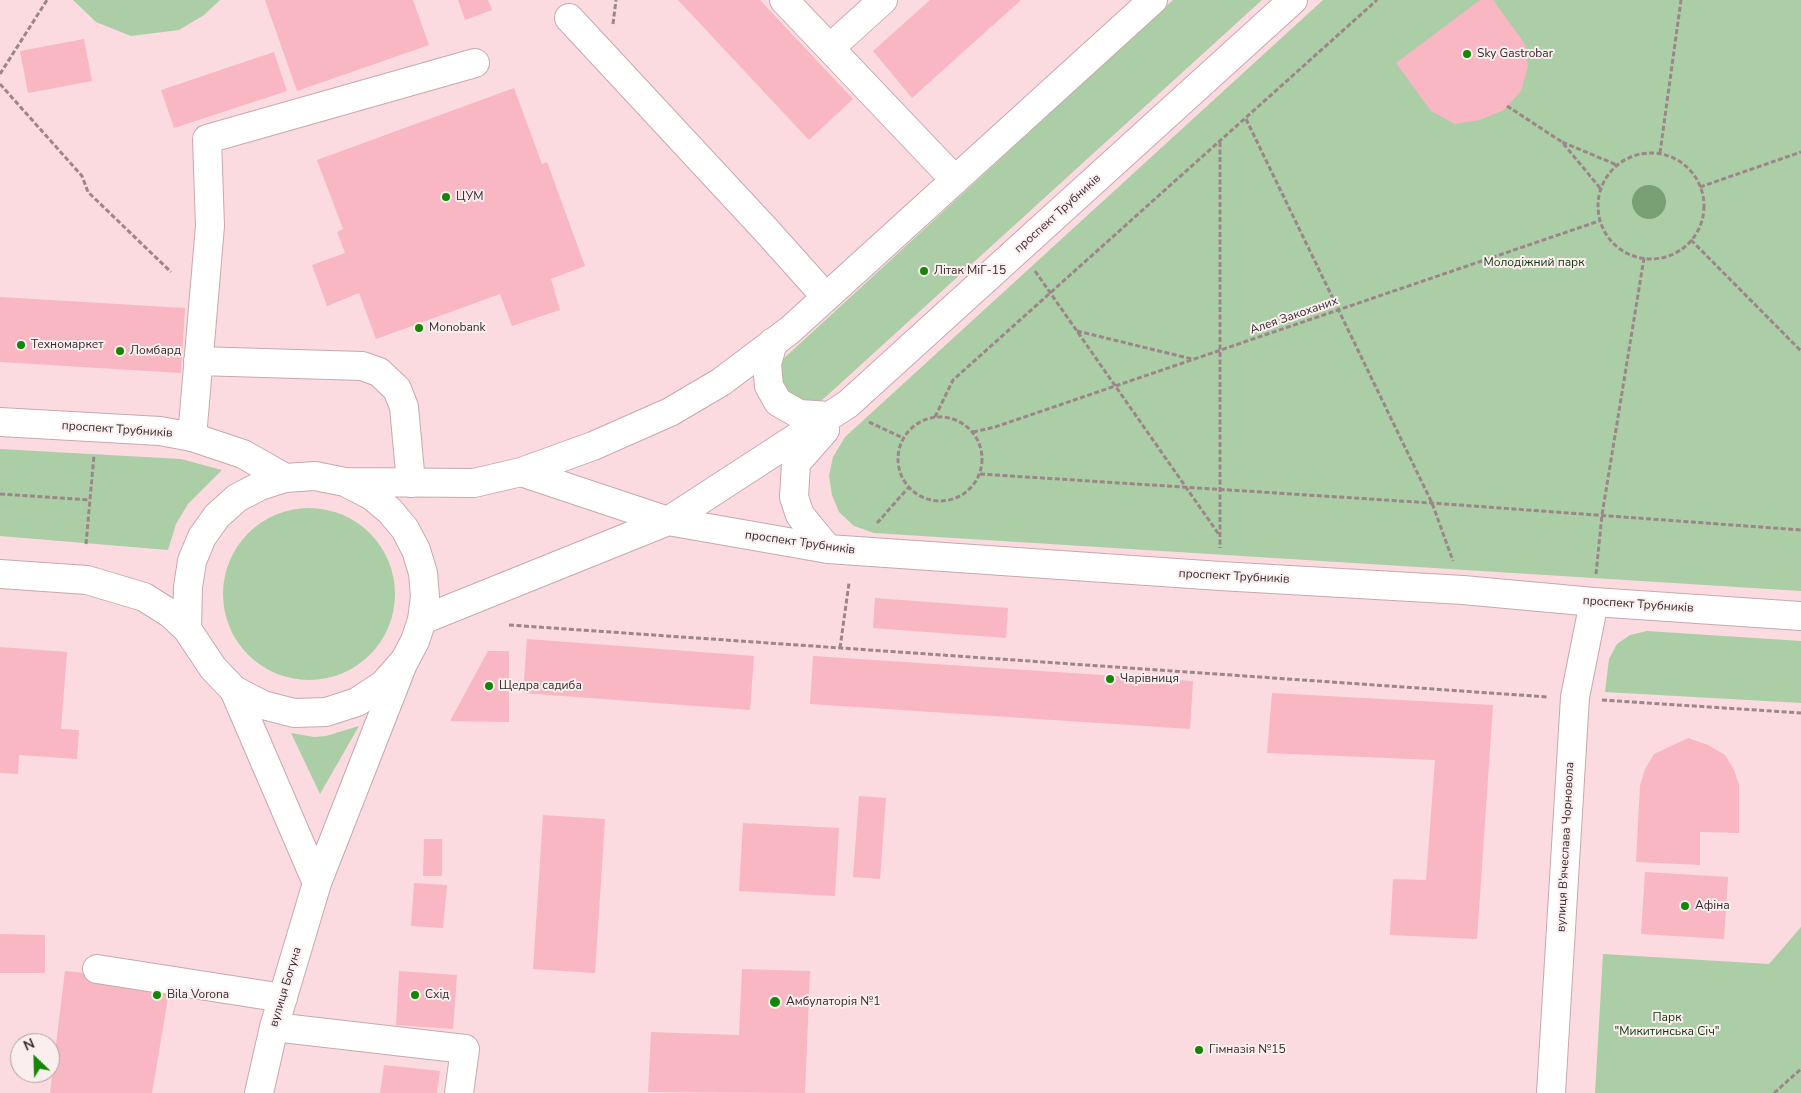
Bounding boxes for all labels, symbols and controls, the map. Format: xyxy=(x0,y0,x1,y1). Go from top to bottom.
place label: Sky Gastrobar xyxy=(1477,47,1553,61)
marker: Sky Gastrobar xyxy=(1461,48,1473,60)
street label: проспект Трубників xyxy=(1012,171,1104,257)
place label: ЦУМ xyxy=(456,190,483,204)
marker: ЦУМ xyxy=(440,191,452,203)
park label: Молодіжний парк xyxy=(1483,256,1585,270)
place label: Літак МіГ-15 xyxy=(934,264,1006,278)
marker: Літак МіГ-15 xyxy=(918,265,930,277)
street label: Алея Закоханих xyxy=(1248,294,1340,338)
place label: Monobank xyxy=(429,321,486,335)
marker: Monobank xyxy=(413,322,425,334)
place label: Техномаркет xyxy=(31,338,104,352)
marker: Техномаркет xyxy=(15,339,27,351)
place label: Ломбард xyxy=(130,344,181,358)
marker: Ломбард xyxy=(114,345,126,357)
street label: проспект Трубників xyxy=(61,419,173,441)
street label: проспект Трубників xyxy=(744,528,856,558)
street label: проспект Трубників xyxy=(1178,567,1290,587)
street label: проспект Трубників xyxy=(1582,594,1694,616)
place label: Чарівниця xyxy=(1120,672,1179,686)
marker: Чарівниця xyxy=(1104,673,1116,685)
place label: Щедра садиба xyxy=(499,679,582,693)
marker: Щедра садиба xyxy=(483,680,495,692)
street label: вулиця В'ячеслава Чорновола xyxy=(1554,762,1578,932)
place label: Афіна xyxy=(1695,899,1730,913)
marker: Афіна xyxy=(1679,900,1691,912)
street label: вулиця Богуна xyxy=(267,945,305,1029)
place label: Bila Vorona xyxy=(167,988,229,1002)
place label: Схід xyxy=(425,988,449,1002)
marker: Bila Vorona xyxy=(151,989,163,1001)
marker: Схід xyxy=(409,989,421,1001)
marker: Амбулаторія №1 xyxy=(768,995,782,1009)
place label: Амбулаторія №1 xyxy=(786,995,880,1009)
park label: Парк "Микитинська Січ" xyxy=(1615,1011,1719,1039)
north arrow xyxy=(10,1033,60,1083)
text: N xyxy=(20,1034,38,1056)
place label: Гімназія №15 xyxy=(1209,1043,1286,1057)
marker: Гімназія №15 xyxy=(1193,1044,1205,1056)

